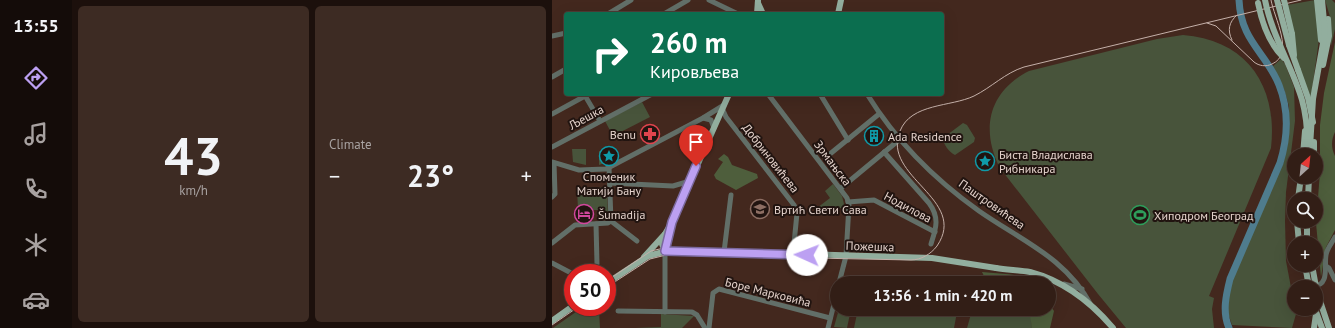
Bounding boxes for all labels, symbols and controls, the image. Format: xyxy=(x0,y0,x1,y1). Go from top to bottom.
text: 13:55 xyxy=(13,14,59,37)
text: 260 m xyxy=(650,24,727,61)
icon: right xyxy=(584,28,636,80)
text: Кировљева xyxy=(650,60,739,83)
icon: directions xyxy=(22,64,50,92)
street label: Љешка xyxy=(565,101,606,133)
icon: music xyxy=(22,120,50,148)
street label: Добриновићева xyxy=(739,120,803,196)
text: 43 xyxy=(164,122,223,189)
pharmacy icon: Benu xyxy=(639,123,661,145)
pin xyxy=(679,125,713,166)
building icon: Ada Residence xyxy=(863,125,885,147)
place label: Benu xyxy=(610,127,636,142)
place label: Ada Residence xyxy=(888,129,962,144)
icon: arrive xyxy=(685,131,707,153)
text: Climate xyxy=(329,136,372,153)
street label: Зрмањска xyxy=(811,137,855,189)
place icon: Споменик Матији Бану xyxy=(598,145,620,167)
place label: Биста Владислава Рибникара xyxy=(999,147,1093,176)
north arrow xyxy=(1287,148,1323,184)
map controls xyxy=(1287,148,1323,316)
place icon: Биста Владислава Рибникара xyxy=(974,150,996,172)
text: 23° xyxy=(407,156,454,195)
text: − xyxy=(329,162,340,190)
text: + xyxy=(521,162,532,190)
place label: Споменик Матији Бану xyxy=(577,169,642,198)
icon: phone xyxy=(22,175,50,203)
street label: Паштровићева xyxy=(956,176,1028,232)
text: km/h xyxy=(179,182,208,199)
street label: Нодилова xyxy=(882,188,934,226)
button: search xyxy=(1287,192,1323,228)
school or university icon: Вртић Свети Сава xyxy=(749,198,771,220)
place label: Вртић Свети Сава xyxy=(774,202,867,217)
hotel icon: Šumadija xyxy=(573,203,595,225)
sports icon: Хиподром Београд xyxy=(1129,204,1151,226)
place label: Šumadija xyxy=(598,207,645,222)
place label: Хиподром Београд xyxy=(1154,208,1254,223)
icon: climate xyxy=(22,231,50,259)
position arrow xyxy=(786,234,828,276)
button: + xyxy=(1287,236,1323,272)
street label: Пожешка xyxy=(845,238,895,254)
speed limit sign: 50 xyxy=(564,264,616,316)
street label: Боре Марковића xyxy=(724,274,812,310)
button: − xyxy=(1287,280,1323,316)
icon: car xyxy=(22,286,50,314)
text: 13:56 · 1 min · 420 m xyxy=(874,286,1012,305)

